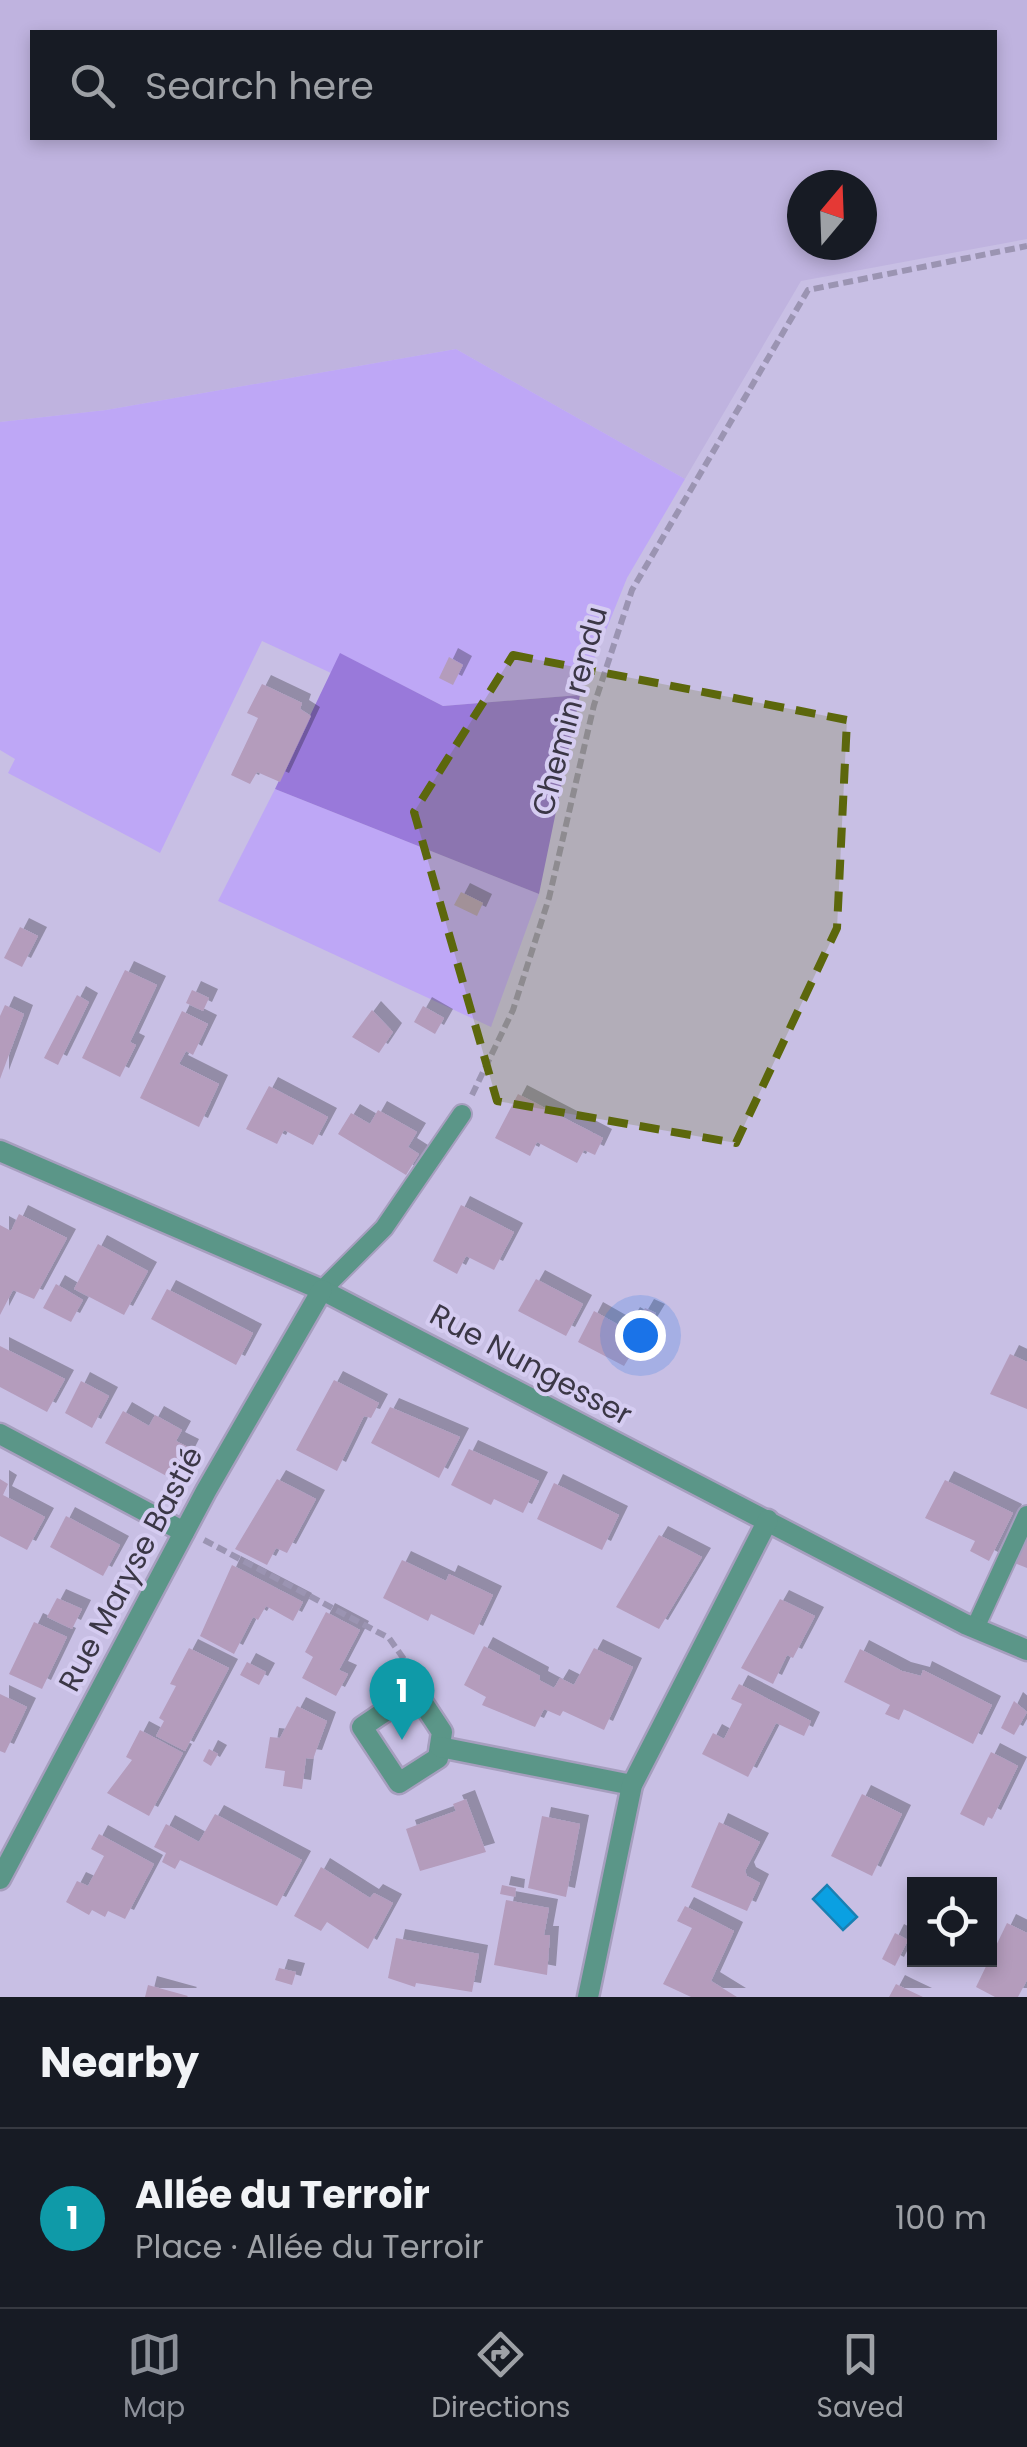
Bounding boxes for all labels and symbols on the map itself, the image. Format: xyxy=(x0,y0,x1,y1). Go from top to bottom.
north arrow xyxy=(787,170,877,260)
street label: Chemin rendu xyxy=(521,602,618,820)
street label: Rue Nungesser xyxy=(422,1293,640,1436)
your location xyxy=(615,1310,666,1361)
street label: Rue Maryse Bastié xyxy=(48,1439,213,1699)
pin: 1 xyxy=(370,1658,434,1740)

